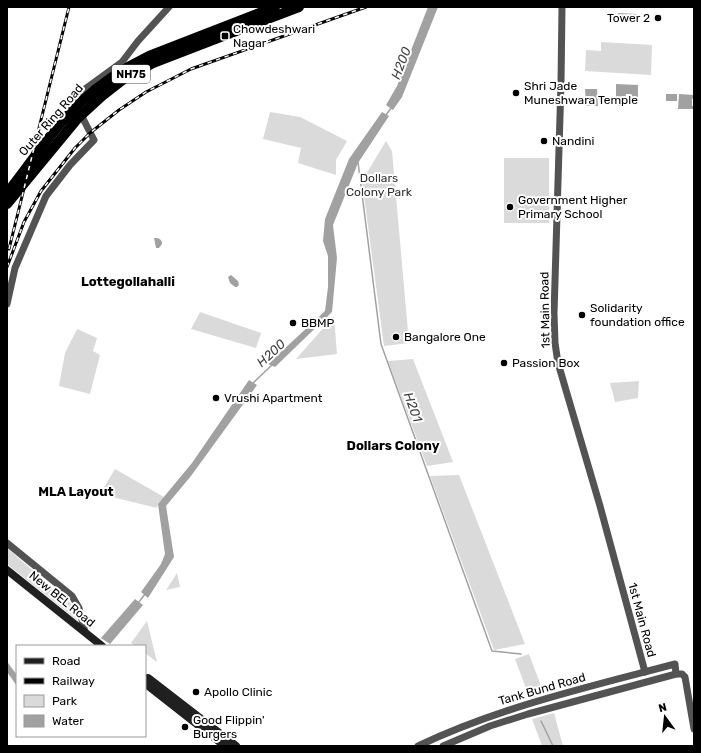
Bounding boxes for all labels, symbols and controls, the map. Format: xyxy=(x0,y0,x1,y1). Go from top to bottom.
place label: Tower 2 xyxy=(607,11,650,25)
marker: Tower 2 xyxy=(653,13,663,23)
place label: Chowdeshwari Nagar xyxy=(233,22,315,50)
marker: Chowdeshwari Nagar xyxy=(220,31,230,41)
water label: H200 xyxy=(388,44,414,81)
road number: NH75 xyxy=(112,65,150,83)
place label: Shri Jade Muneshwara Temple xyxy=(524,79,638,107)
street label: Outer Ring Road xyxy=(16,81,86,159)
marker: Shri Jade Muneshwara Temple xyxy=(511,88,521,98)
place label: Nandini xyxy=(552,134,595,148)
marker: Nandini xyxy=(539,136,549,146)
park label: Dollars Colony Park xyxy=(346,171,413,199)
place label: Government Higher Primary School xyxy=(518,193,628,221)
marker: Government Higher Primary School xyxy=(505,202,515,212)
street label: 1st Main Road xyxy=(537,272,553,348)
district label: Lottegollahalli xyxy=(81,274,175,289)
place label: Solidarity foundation office xyxy=(590,301,685,329)
marker: Solidarity foundation office xyxy=(577,310,587,320)
place label: BBMP xyxy=(301,316,335,330)
marker: BBMP xyxy=(288,318,298,328)
place label: Bangalore One xyxy=(404,330,486,344)
marker: Bangalore One xyxy=(391,332,401,342)
water label: H200 xyxy=(254,336,289,370)
place label: Passion Box xyxy=(512,356,580,370)
marker: Passion Box xyxy=(499,358,509,368)
water label: H201 xyxy=(401,390,425,424)
place label: Vrushi Apartment xyxy=(224,391,323,405)
marker: Vrushi Apartment xyxy=(211,393,221,403)
district label: Dollars Colony xyxy=(347,438,440,453)
district label: MLA Layout xyxy=(38,484,114,499)
street label: New BEL Road xyxy=(26,568,98,630)
street label: 1st Main Road xyxy=(625,581,659,659)
legend xyxy=(16,645,146,737)
text: Road xyxy=(52,654,80,668)
street label: Tank Bund Road xyxy=(497,670,587,708)
text: Railway xyxy=(52,674,95,688)
place label: Apollo Clinic xyxy=(204,685,273,699)
marker: Apollo Clinic xyxy=(191,687,201,697)
text: Park xyxy=(52,694,78,708)
north arrow xyxy=(645,697,685,737)
text: N xyxy=(657,700,668,715)
place label: Good Flippin' Burgers xyxy=(193,713,265,741)
text: Water xyxy=(52,714,84,728)
marker: Good Flippin' Burgers xyxy=(180,722,190,732)

